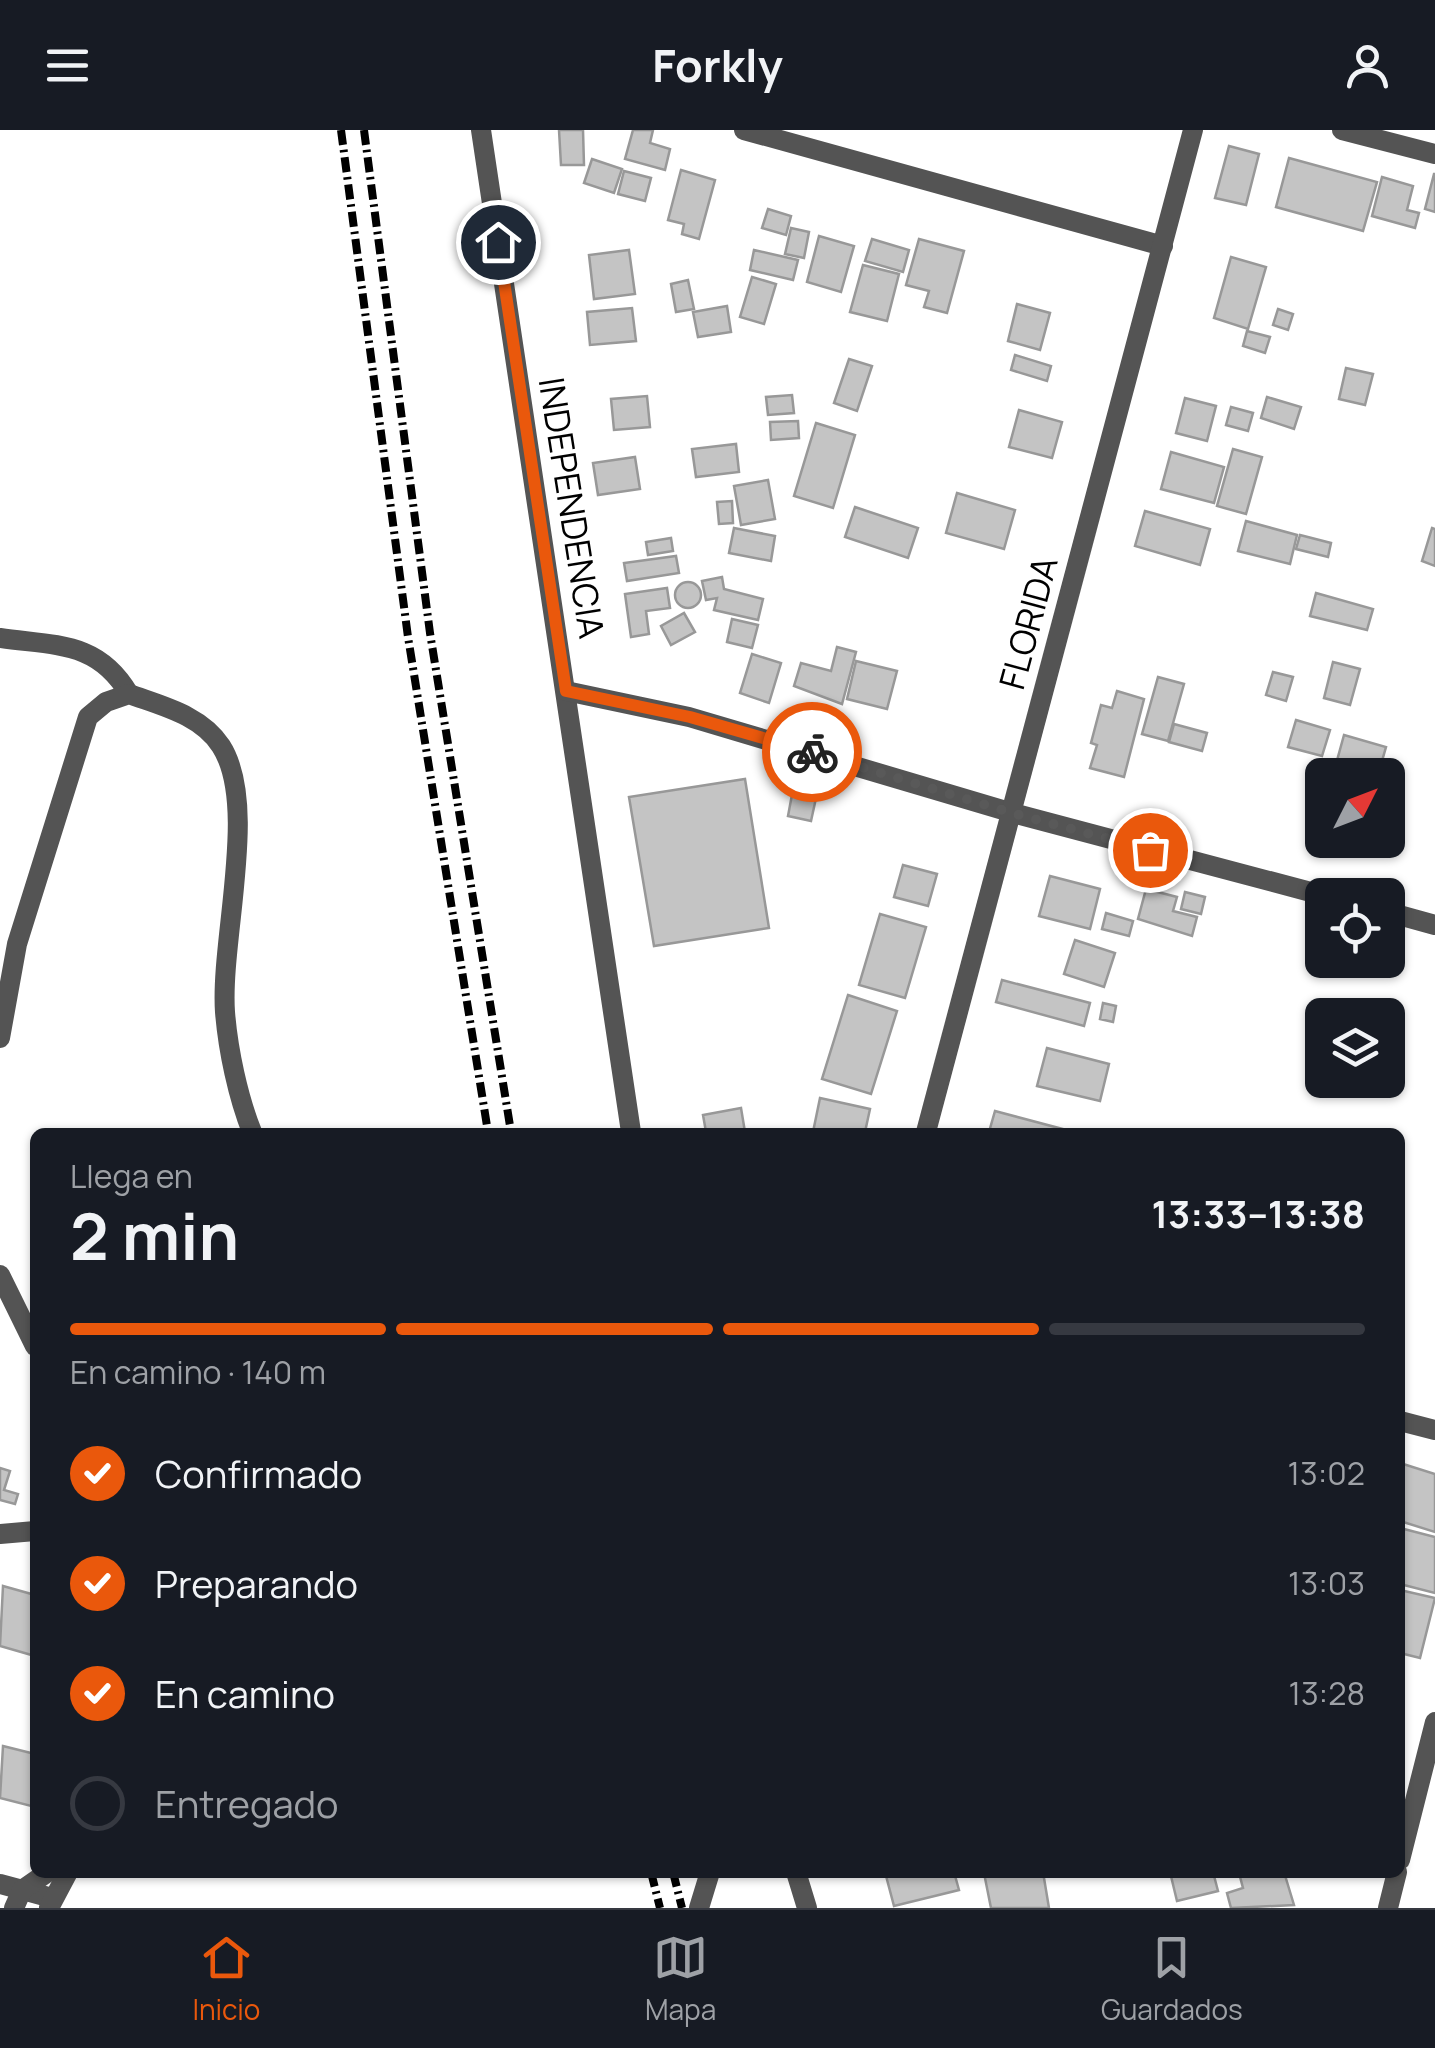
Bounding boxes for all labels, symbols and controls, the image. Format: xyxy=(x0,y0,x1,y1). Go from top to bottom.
text: Forkly xyxy=(652,34,783,96)
icon: menu xyxy=(40,38,95,93)
icon: person xyxy=(1340,38,1395,93)
pin xyxy=(456,200,541,285)
icon: home xyxy=(471,215,526,270)
street label: INDEPENDENCIA xyxy=(528,374,616,642)
street label: FLORIDA xyxy=(987,551,1069,694)
courier xyxy=(762,702,862,802)
icon: bike xyxy=(785,725,840,780)
north arrow xyxy=(1305,758,1405,858)
map controls xyxy=(1305,758,1405,1098)
pin xyxy=(1108,808,1193,893)
icon: bag xyxy=(1123,823,1178,878)
button: locate xyxy=(1305,878,1405,978)
button: layers xyxy=(1305,998,1405,1098)
text: Llega en xyxy=(70,1154,193,1198)
text: 13:33–13:38 xyxy=(1152,1187,1365,1239)
text: 2 min xyxy=(70,1191,239,1280)
text: En camino · 140 m xyxy=(70,1350,326,1394)
icon: check xyxy=(70,1446,125,1501)
text: Confirmado xyxy=(155,1447,362,1499)
text: 13:02 xyxy=(1287,1451,1365,1495)
icon: check xyxy=(70,1556,125,1611)
text: Preparando xyxy=(155,1557,358,1609)
text: 13:03 xyxy=(1288,1561,1365,1605)
icon: check xyxy=(70,1666,125,1721)
text: En camino xyxy=(155,1667,335,1719)
text: 13:28 xyxy=(1288,1671,1365,1715)
text: Entregado xyxy=(155,1777,339,1829)
tab: Inicio xyxy=(192,1930,260,2028)
tab: Mapa xyxy=(645,1930,716,2028)
tab: Guardados xyxy=(1101,1930,1243,2028)

